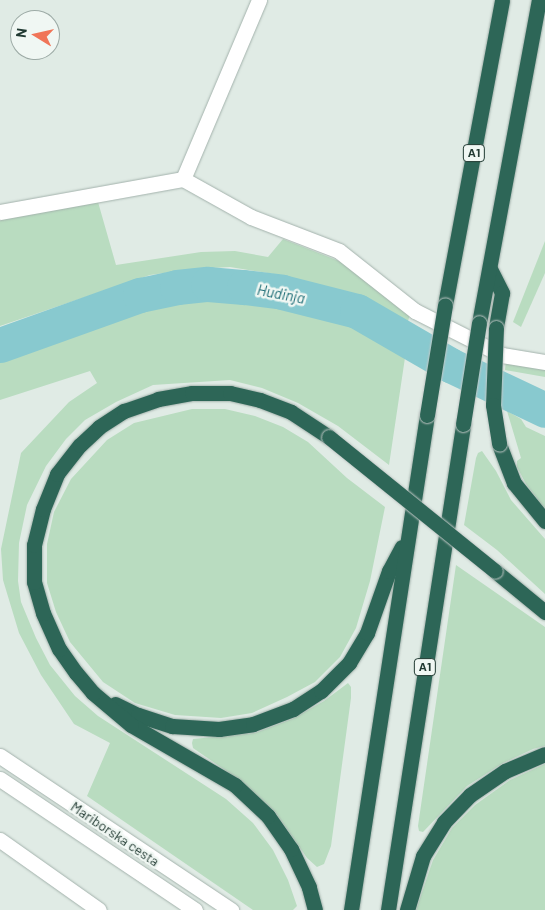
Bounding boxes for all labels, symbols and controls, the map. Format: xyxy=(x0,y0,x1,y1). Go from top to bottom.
north arrow xyxy=(10,10,60,60)
text: N xyxy=(12,27,30,39)
road number: A1 xyxy=(463,144,485,162)
water label: Hudinja xyxy=(256,281,306,307)
road number: A1 xyxy=(414,658,436,676)
street label: Mariborska cesta xyxy=(68,798,162,870)

